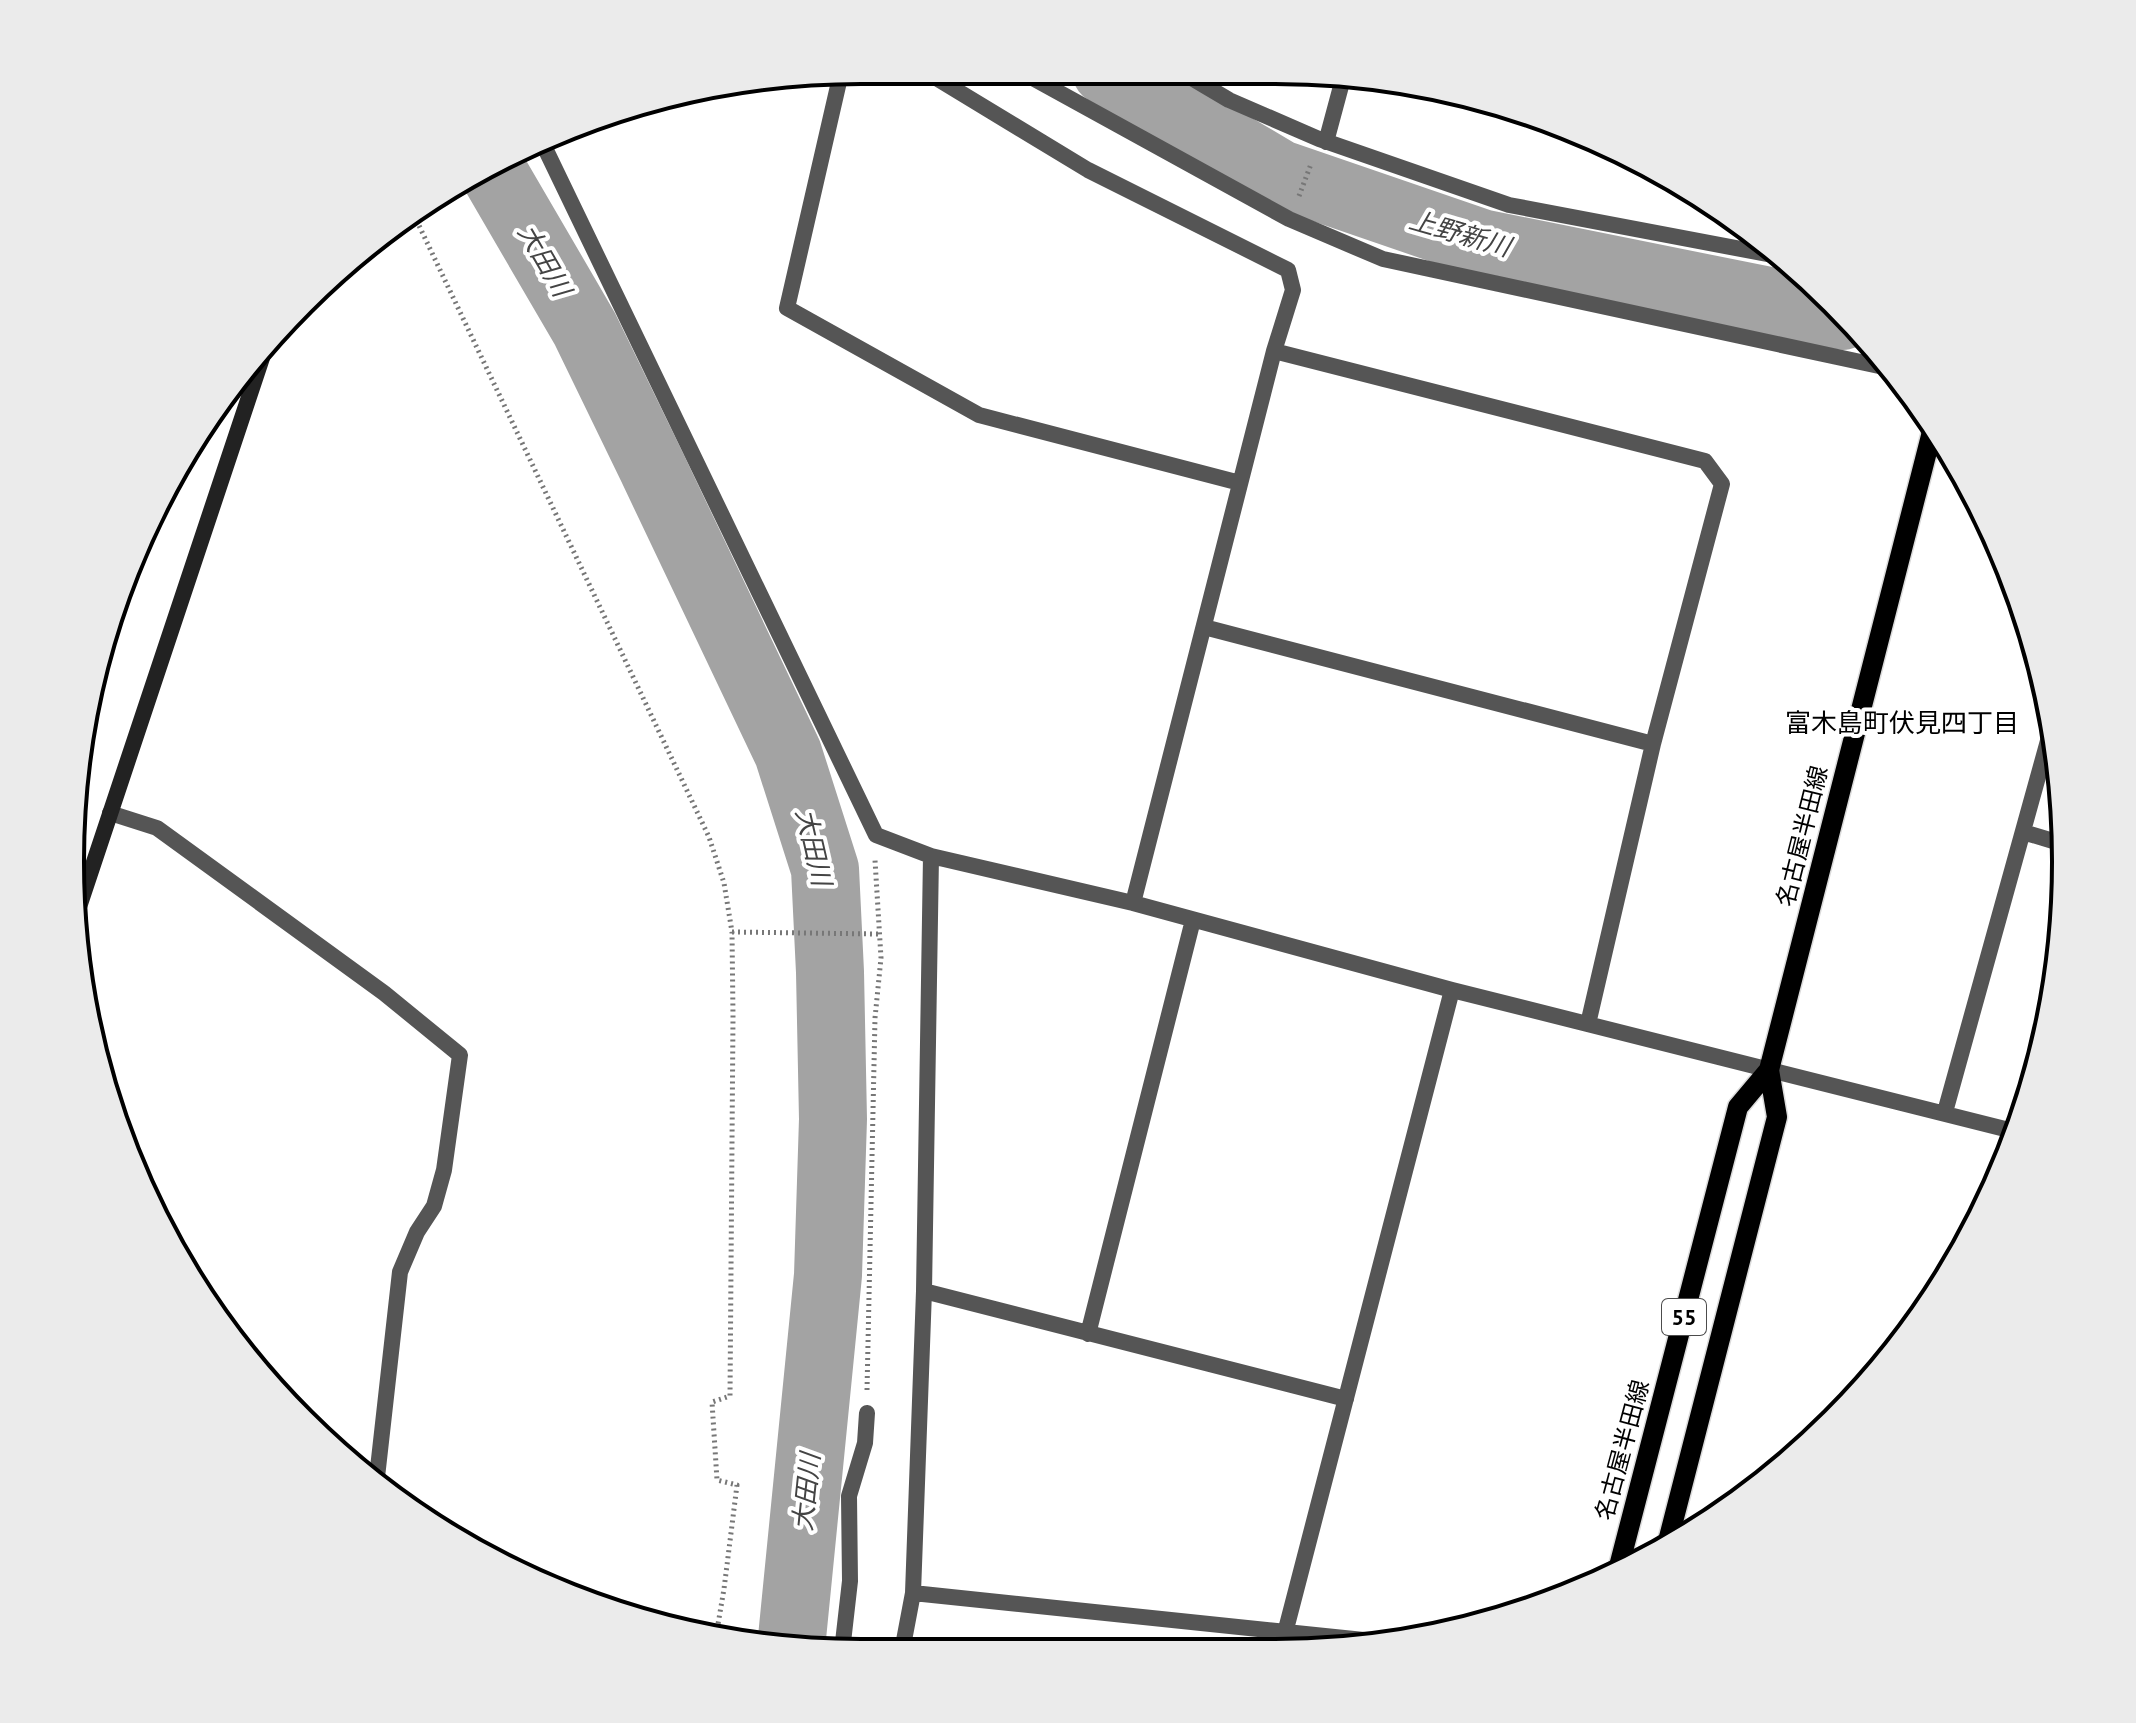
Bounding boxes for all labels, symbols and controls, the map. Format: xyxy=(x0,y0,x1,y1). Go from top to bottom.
water label: 上野新川 xyxy=(1405,203,1517,264)
water label: 大田川 xyxy=(511,218,580,305)
district label: 富木島町伏見四丁目 xyxy=(1785,706,2019,739)
street label: 名古屋半田線 xyxy=(1770,762,1834,910)
water label: 大田川 xyxy=(789,805,840,892)
road number: 55 xyxy=(1662,1299,1706,1335)
street label: 名古屋半田線 xyxy=(1588,1376,1656,1524)
water label: 大田川 xyxy=(786,1449,827,1533)

